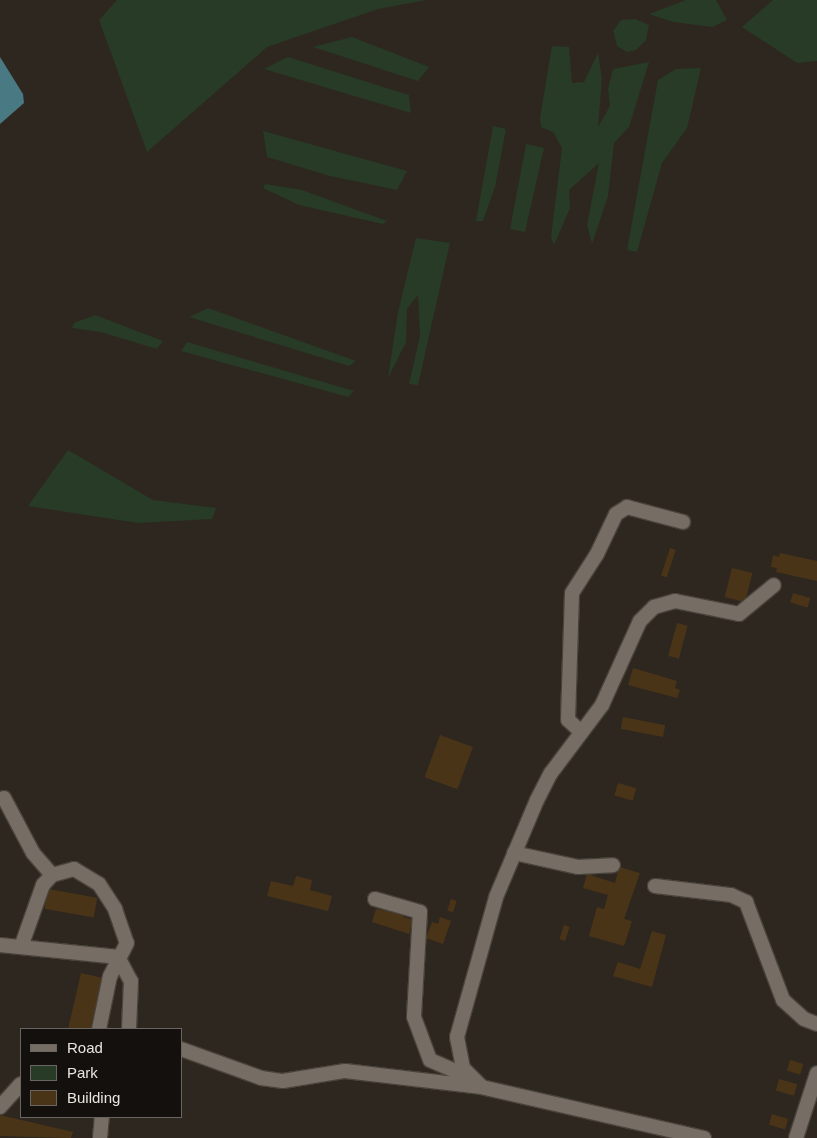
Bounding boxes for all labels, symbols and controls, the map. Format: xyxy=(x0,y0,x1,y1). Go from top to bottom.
legend xyxy=(20,1028,182,1118)
text: Road xyxy=(67,1039,103,1056)
text: Park xyxy=(67,1064,98,1081)
text: Building xyxy=(67,1089,120,1106)

